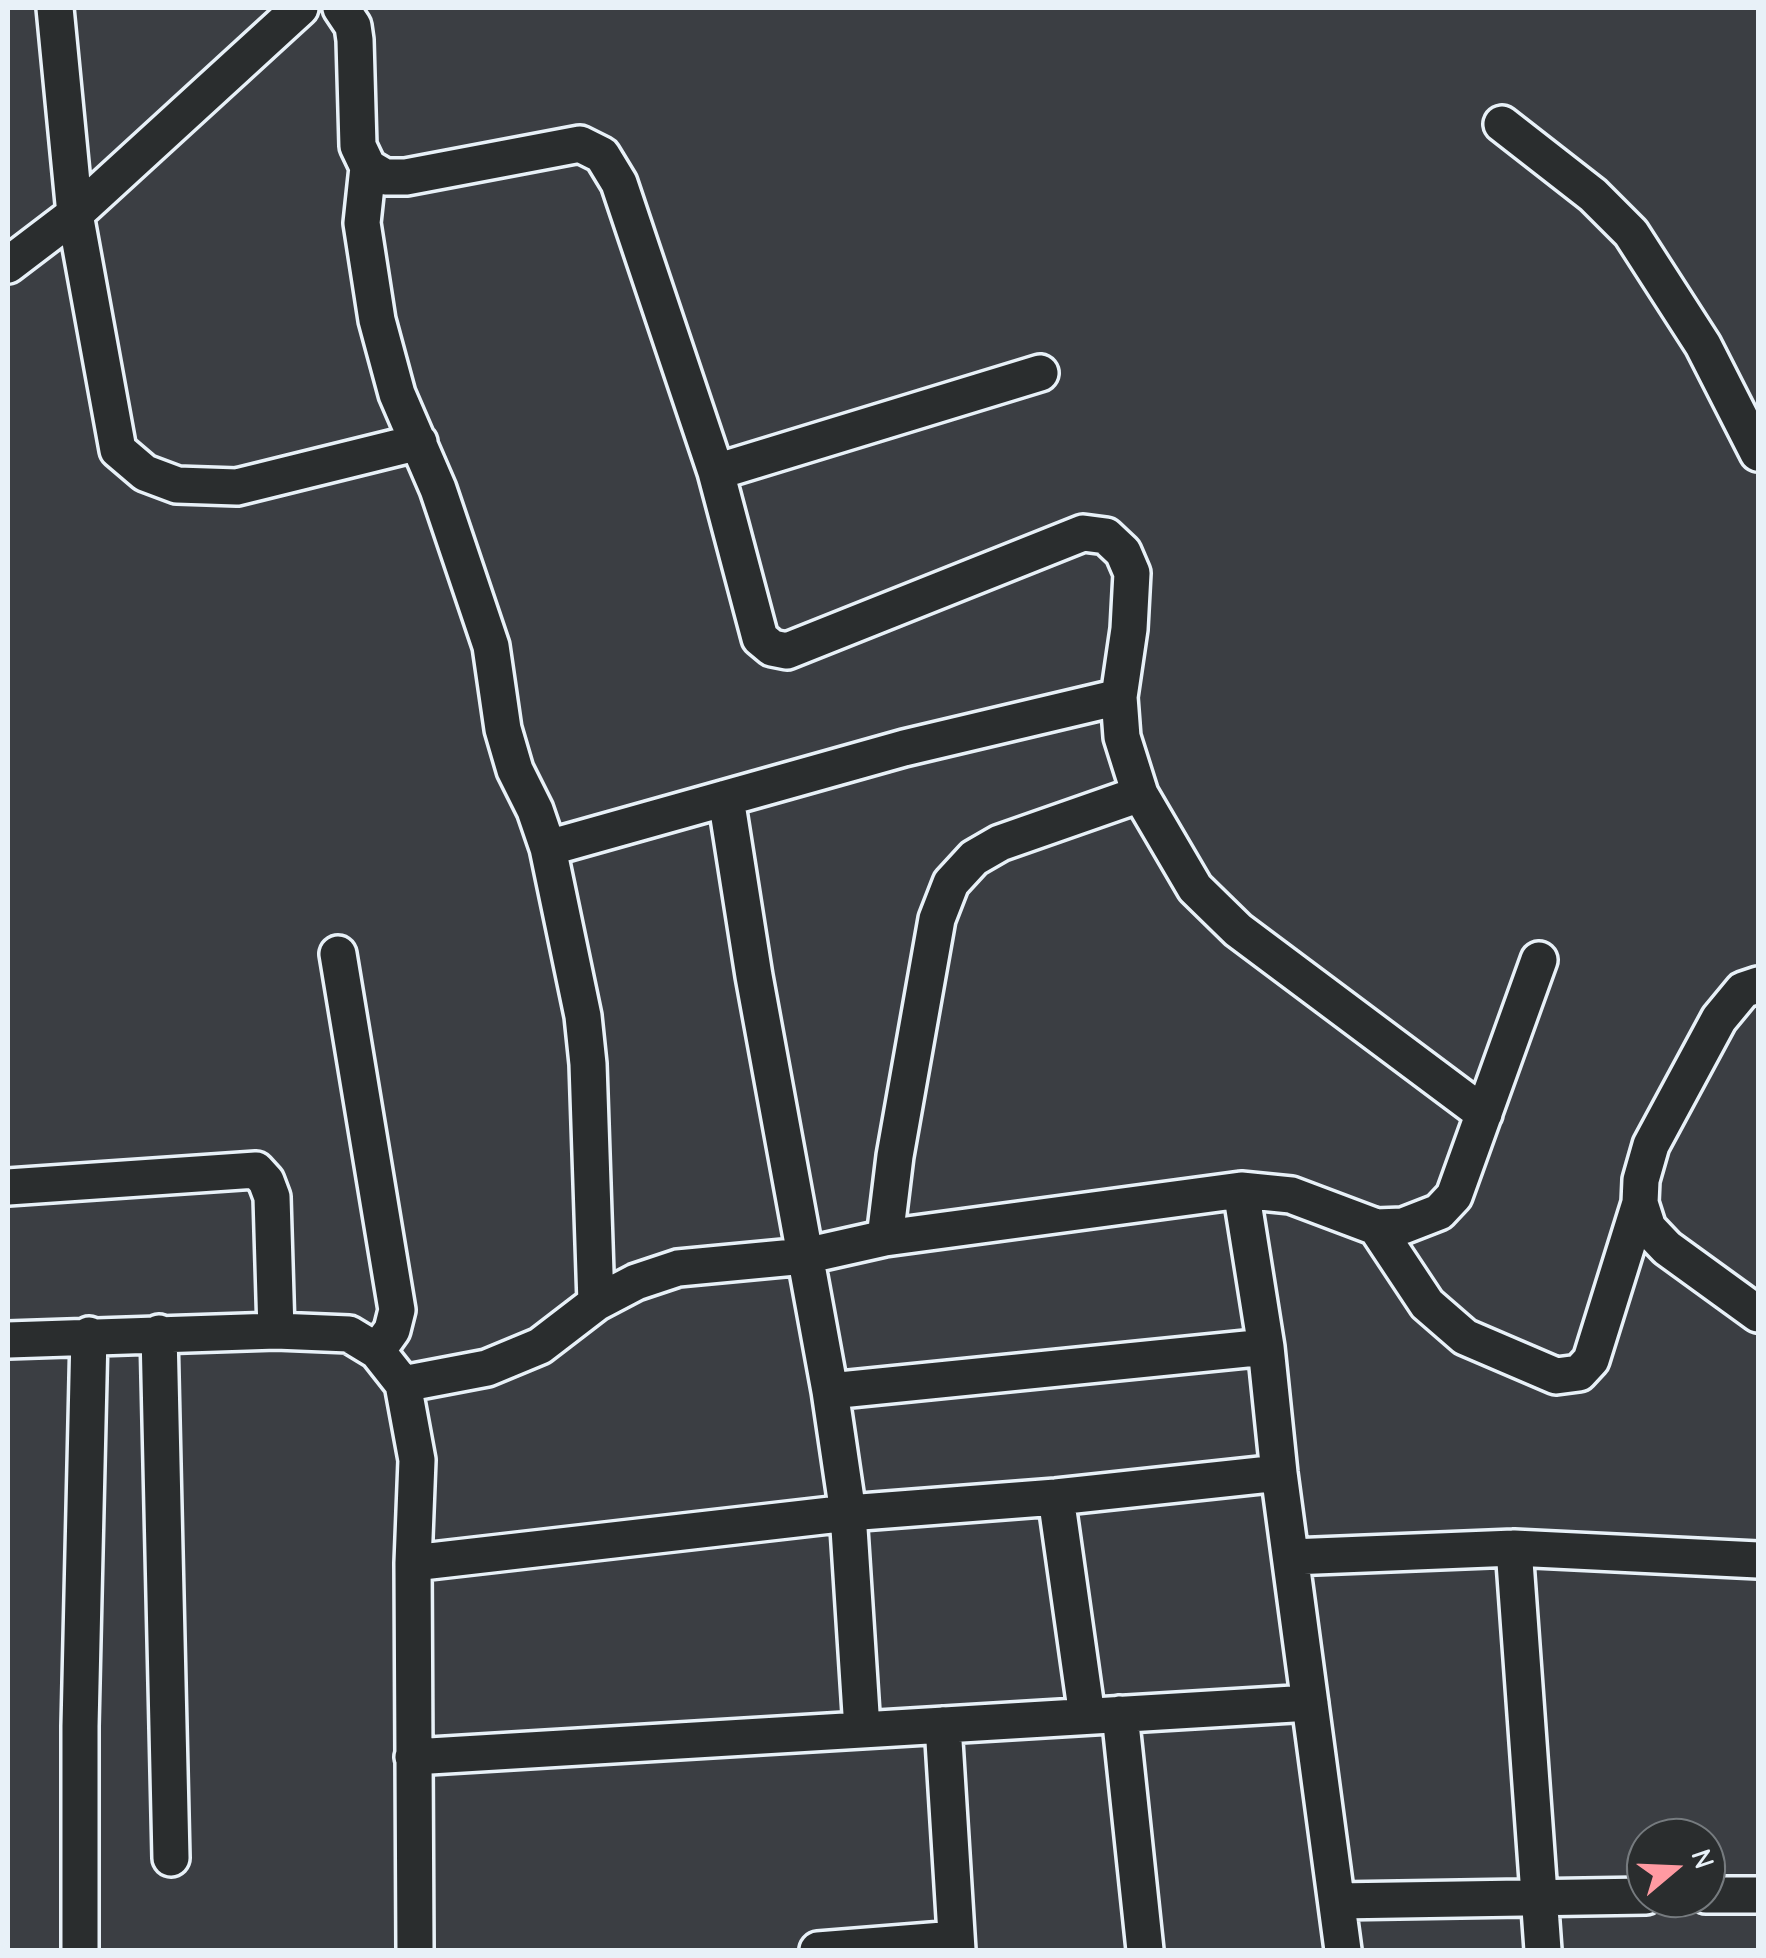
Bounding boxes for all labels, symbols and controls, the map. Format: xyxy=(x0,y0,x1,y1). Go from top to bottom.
north arrow xyxy=(1626,1818,1726,1918)
text: N xyxy=(1684,1845,1721,1873)

